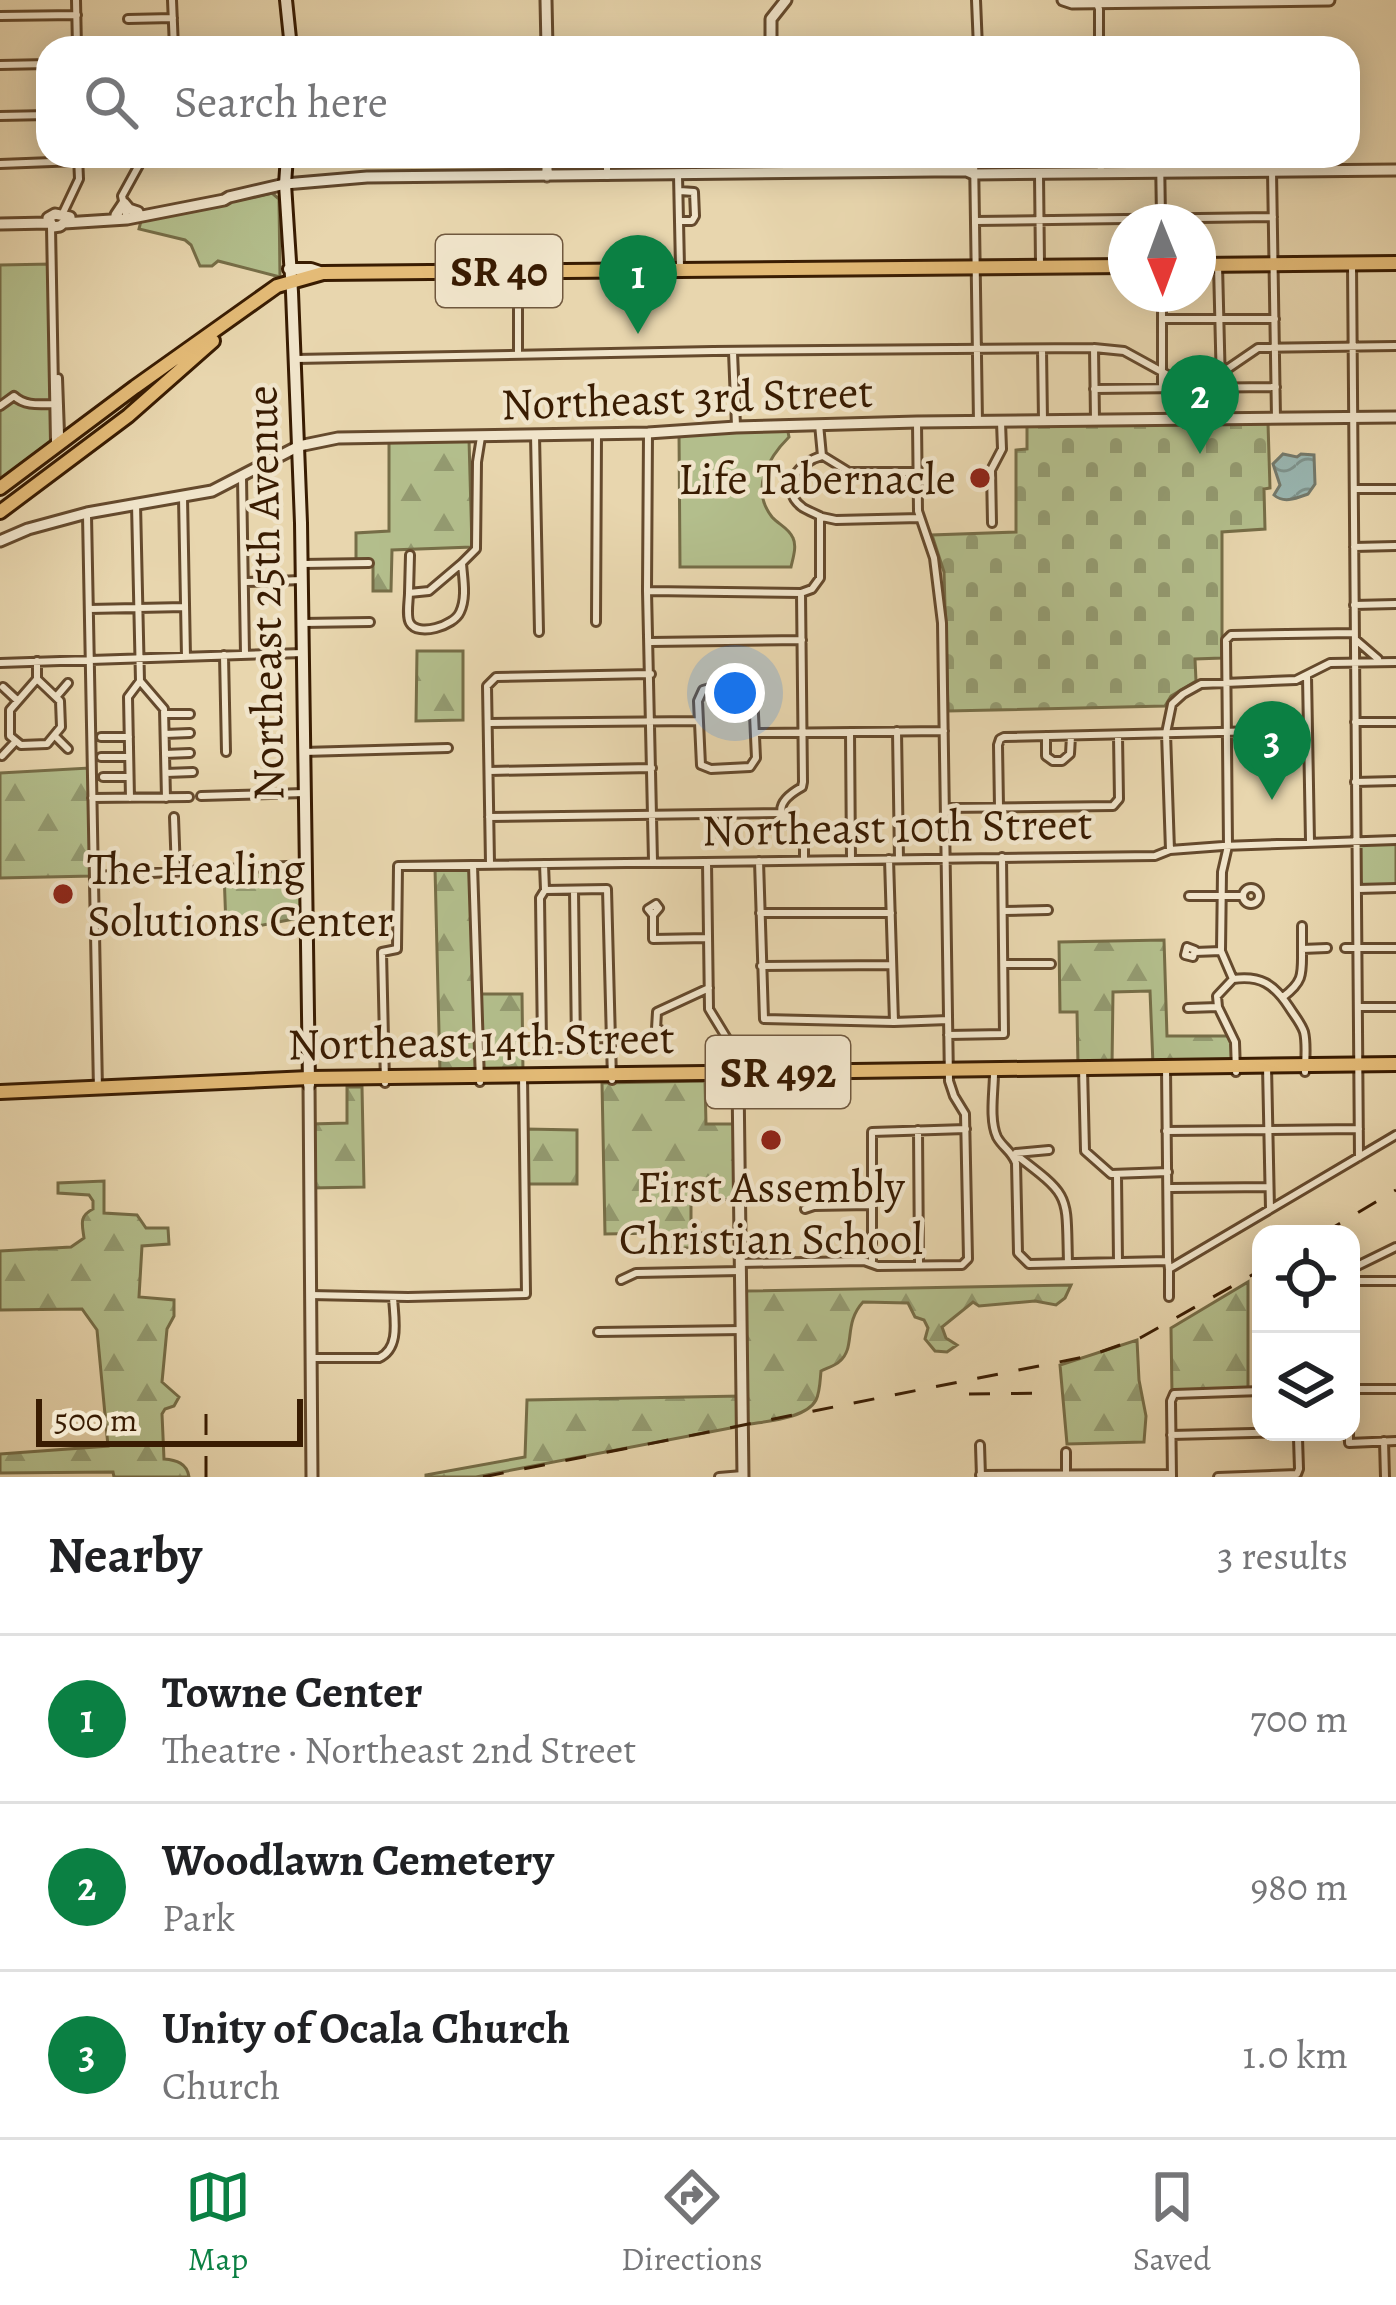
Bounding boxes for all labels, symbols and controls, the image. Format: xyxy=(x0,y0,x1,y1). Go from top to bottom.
search box xyxy=(36,36,1360,168)
icon: search xyxy=(78,69,144,135)
text: Search here xyxy=(174,71,388,133)
north arrow xyxy=(1108,204,1216,312)
road number: SR 40 xyxy=(436,235,562,307)
pin: 1 xyxy=(599,235,677,334)
pin: 2 xyxy=(1161,355,1239,454)
street label: Northeast 3rd Street xyxy=(500,361,874,435)
street label: Northeast 25th Avenue xyxy=(230,385,300,801)
place label: Life Tabernacle xyxy=(678,448,956,510)
marker: Life Tabernacle xyxy=(967,465,993,491)
your location xyxy=(705,663,765,723)
pin: 3 xyxy=(1233,701,1311,800)
street label: Northeast 10th Street xyxy=(701,793,1093,861)
place label: The Healing Solutions Center xyxy=(87,838,394,952)
marker: The Healing Solutions Center xyxy=(50,881,76,907)
street label: Northeast 14th Street xyxy=(287,1007,675,1075)
road number: SR 492 xyxy=(706,1036,850,1108)
marker: First Assembly Christian School xyxy=(758,1127,784,1153)
place label: First Assembly Christian School xyxy=(619,1156,923,1270)
map controls xyxy=(1252,1225,1360,1441)
button: locate xyxy=(1252,1225,1360,1333)
button: layers xyxy=(1252,1333,1360,1441)
scale bar xyxy=(36,1393,303,1446)
text: 500 m xyxy=(54,1397,137,1442)
text: Nearby xyxy=(48,1520,202,1590)
text: 3 results xyxy=(1217,1529,1348,1582)
text: Towne Center xyxy=(162,1661,422,1723)
text: 1 xyxy=(80,1692,94,1745)
text: 700 m xyxy=(1250,1692,1348,1745)
text: Theatre · Northeast 2nd Street xyxy=(162,1723,636,1776)
text: Woodlawn Cemetery xyxy=(162,1829,554,1891)
text: 2 xyxy=(78,1860,96,1913)
text: 980 m xyxy=(1250,1860,1348,1913)
text: Park xyxy=(162,1891,235,1944)
text: Unity of Ocala Church xyxy=(162,1997,570,2059)
text: 3 xyxy=(79,2028,95,2081)
text: 1.0 km xyxy=(1242,2028,1348,2081)
text: Church xyxy=(162,2059,280,2112)
tab: Map xyxy=(185,2164,251,2281)
tab: Directions xyxy=(621,2164,763,2281)
tab: Saved xyxy=(1133,2164,1211,2281)

